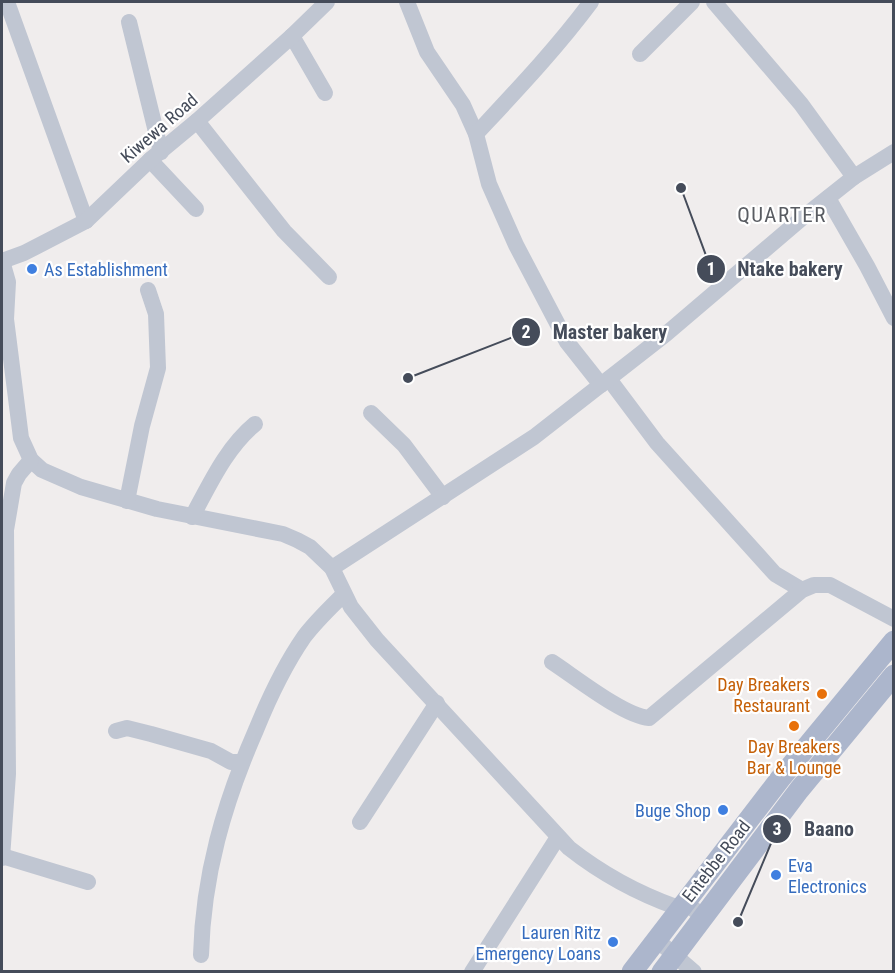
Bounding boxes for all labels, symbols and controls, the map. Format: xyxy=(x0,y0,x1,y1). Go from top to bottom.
street label: Kiwewa Road xyxy=(116,89,202,167)
district label: QUARTER xyxy=(737,203,827,227)
callout: Ntake bakery xyxy=(696,250,855,288)
text: Ntake bakery xyxy=(737,257,843,281)
text: 1 xyxy=(706,258,716,279)
place label: As Establishment xyxy=(44,259,168,280)
marker: As Establishment xyxy=(25,262,39,276)
callout: Master bakery xyxy=(511,313,680,351)
text: Master bakery xyxy=(553,320,667,344)
text: 2 xyxy=(521,321,531,342)
place label: Day Breakers Restaurant xyxy=(717,674,810,716)
marker: Day Breakers Restaurant xyxy=(815,687,829,701)
marker: Day Breakers Bar & Lounge xyxy=(787,719,801,733)
place label: Day Breakers Bar & Lounge xyxy=(747,736,841,778)
place label: Buge Shop xyxy=(635,800,711,821)
marker: Buge Shop xyxy=(716,803,730,817)
callout: Baano xyxy=(762,810,866,848)
street label: Entebbe Road xyxy=(678,816,754,906)
text: Baano xyxy=(804,817,854,841)
text: 3 xyxy=(772,818,782,839)
place label: Eva Electronics xyxy=(788,855,867,897)
marker: Eva Electronics xyxy=(769,868,783,882)
place label: Lauren Ritz Emergency Loans xyxy=(476,922,601,964)
marker: Lauren Ritz Emergency Loans xyxy=(606,935,620,949)

